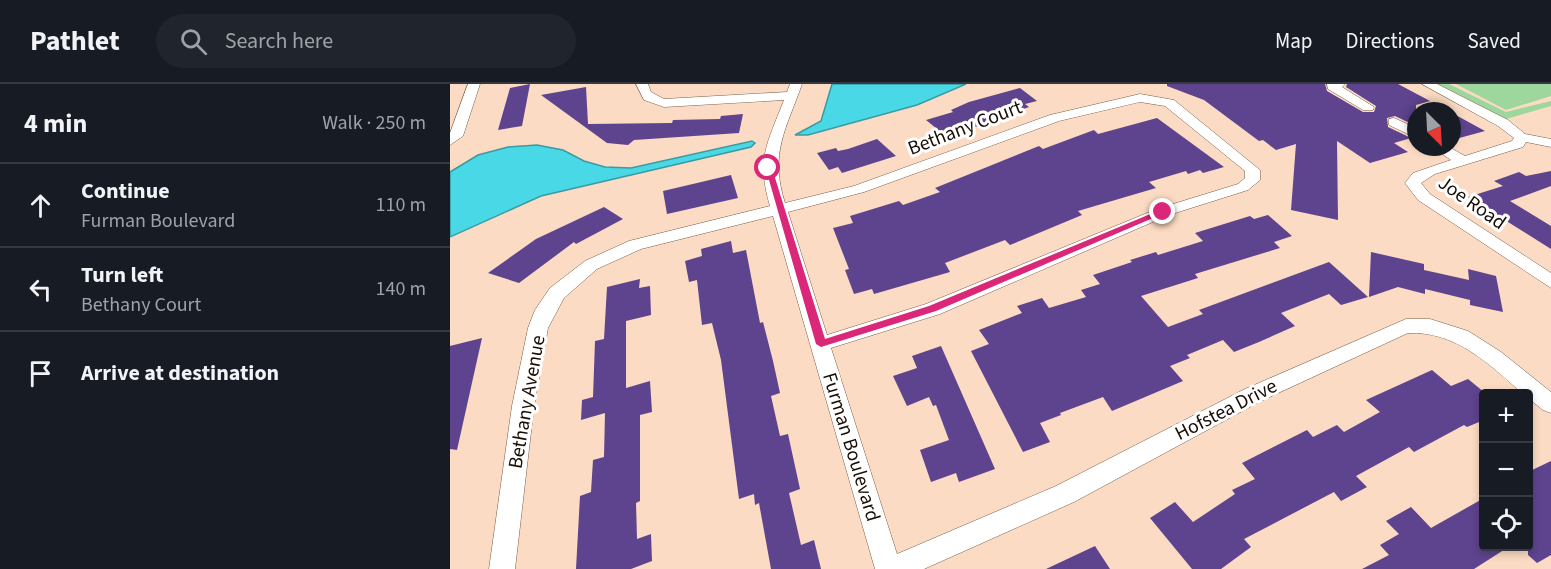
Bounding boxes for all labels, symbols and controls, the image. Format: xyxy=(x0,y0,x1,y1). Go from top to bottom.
search box xyxy=(156,14,576,68)
text: Pathlet xyxy=(30,21,120,61)
icon: search xyxy=(177,25,210,58)
text: Search here xyxy=(225,25,333,57)
text: Map xyxy=(1275,26,1313,56)
text: Directions xyxy=(1346,26,1434,56)
text: Saved xyxy=(1467,26,1521,56)
street label: Bethany Court xyxy=(904,93,1026,163)
north arrow xyxy=(1407,102,1461,156)
text: 4 min xyxy=(24,105,87,142)
text: Walk · 250 m xyxy=(322,109,426,137)
route start xyxy=(754,154,780,180)
street label: Joe Road xyxy=(1432,169,1512,237)
text: Continue xyxy=(81,175,170,207)
icon: ahead xyxy=(24,189,57,222)
text: 110 m xyxy=(376,191,426,219)
route end xyxy=(1149,198,1175,224)
text: Furman Boulevard xyxy=(81,207,235,235)
text: Turn left xyxy=(81,259,163,291)
icon: left xyxy=(24,273,57,306)
text: 140 m xyxy=(376,275,426,303)
text: Bethany Court xyxy=(81,291,201,319)
street label: Bethany Avenue xyxy=(501,333,553,471)
icon: arrive xyxy=(24,357,57,390)
text: Arrive at destination xyxy=(81,357,279,389)
street label: Furman Boulevard xyxy=(815,369,887,525)
street label: Hofstea Drive xyxy=(1170,372,1282,448)
map controls xyxy=(1479,389,1533,551)
button: + xyxy=(1479,389,1533,443)
button: − xyxy=(1479,443,1533,497)
button: locate xyxy=(1479,497,1533,551)

